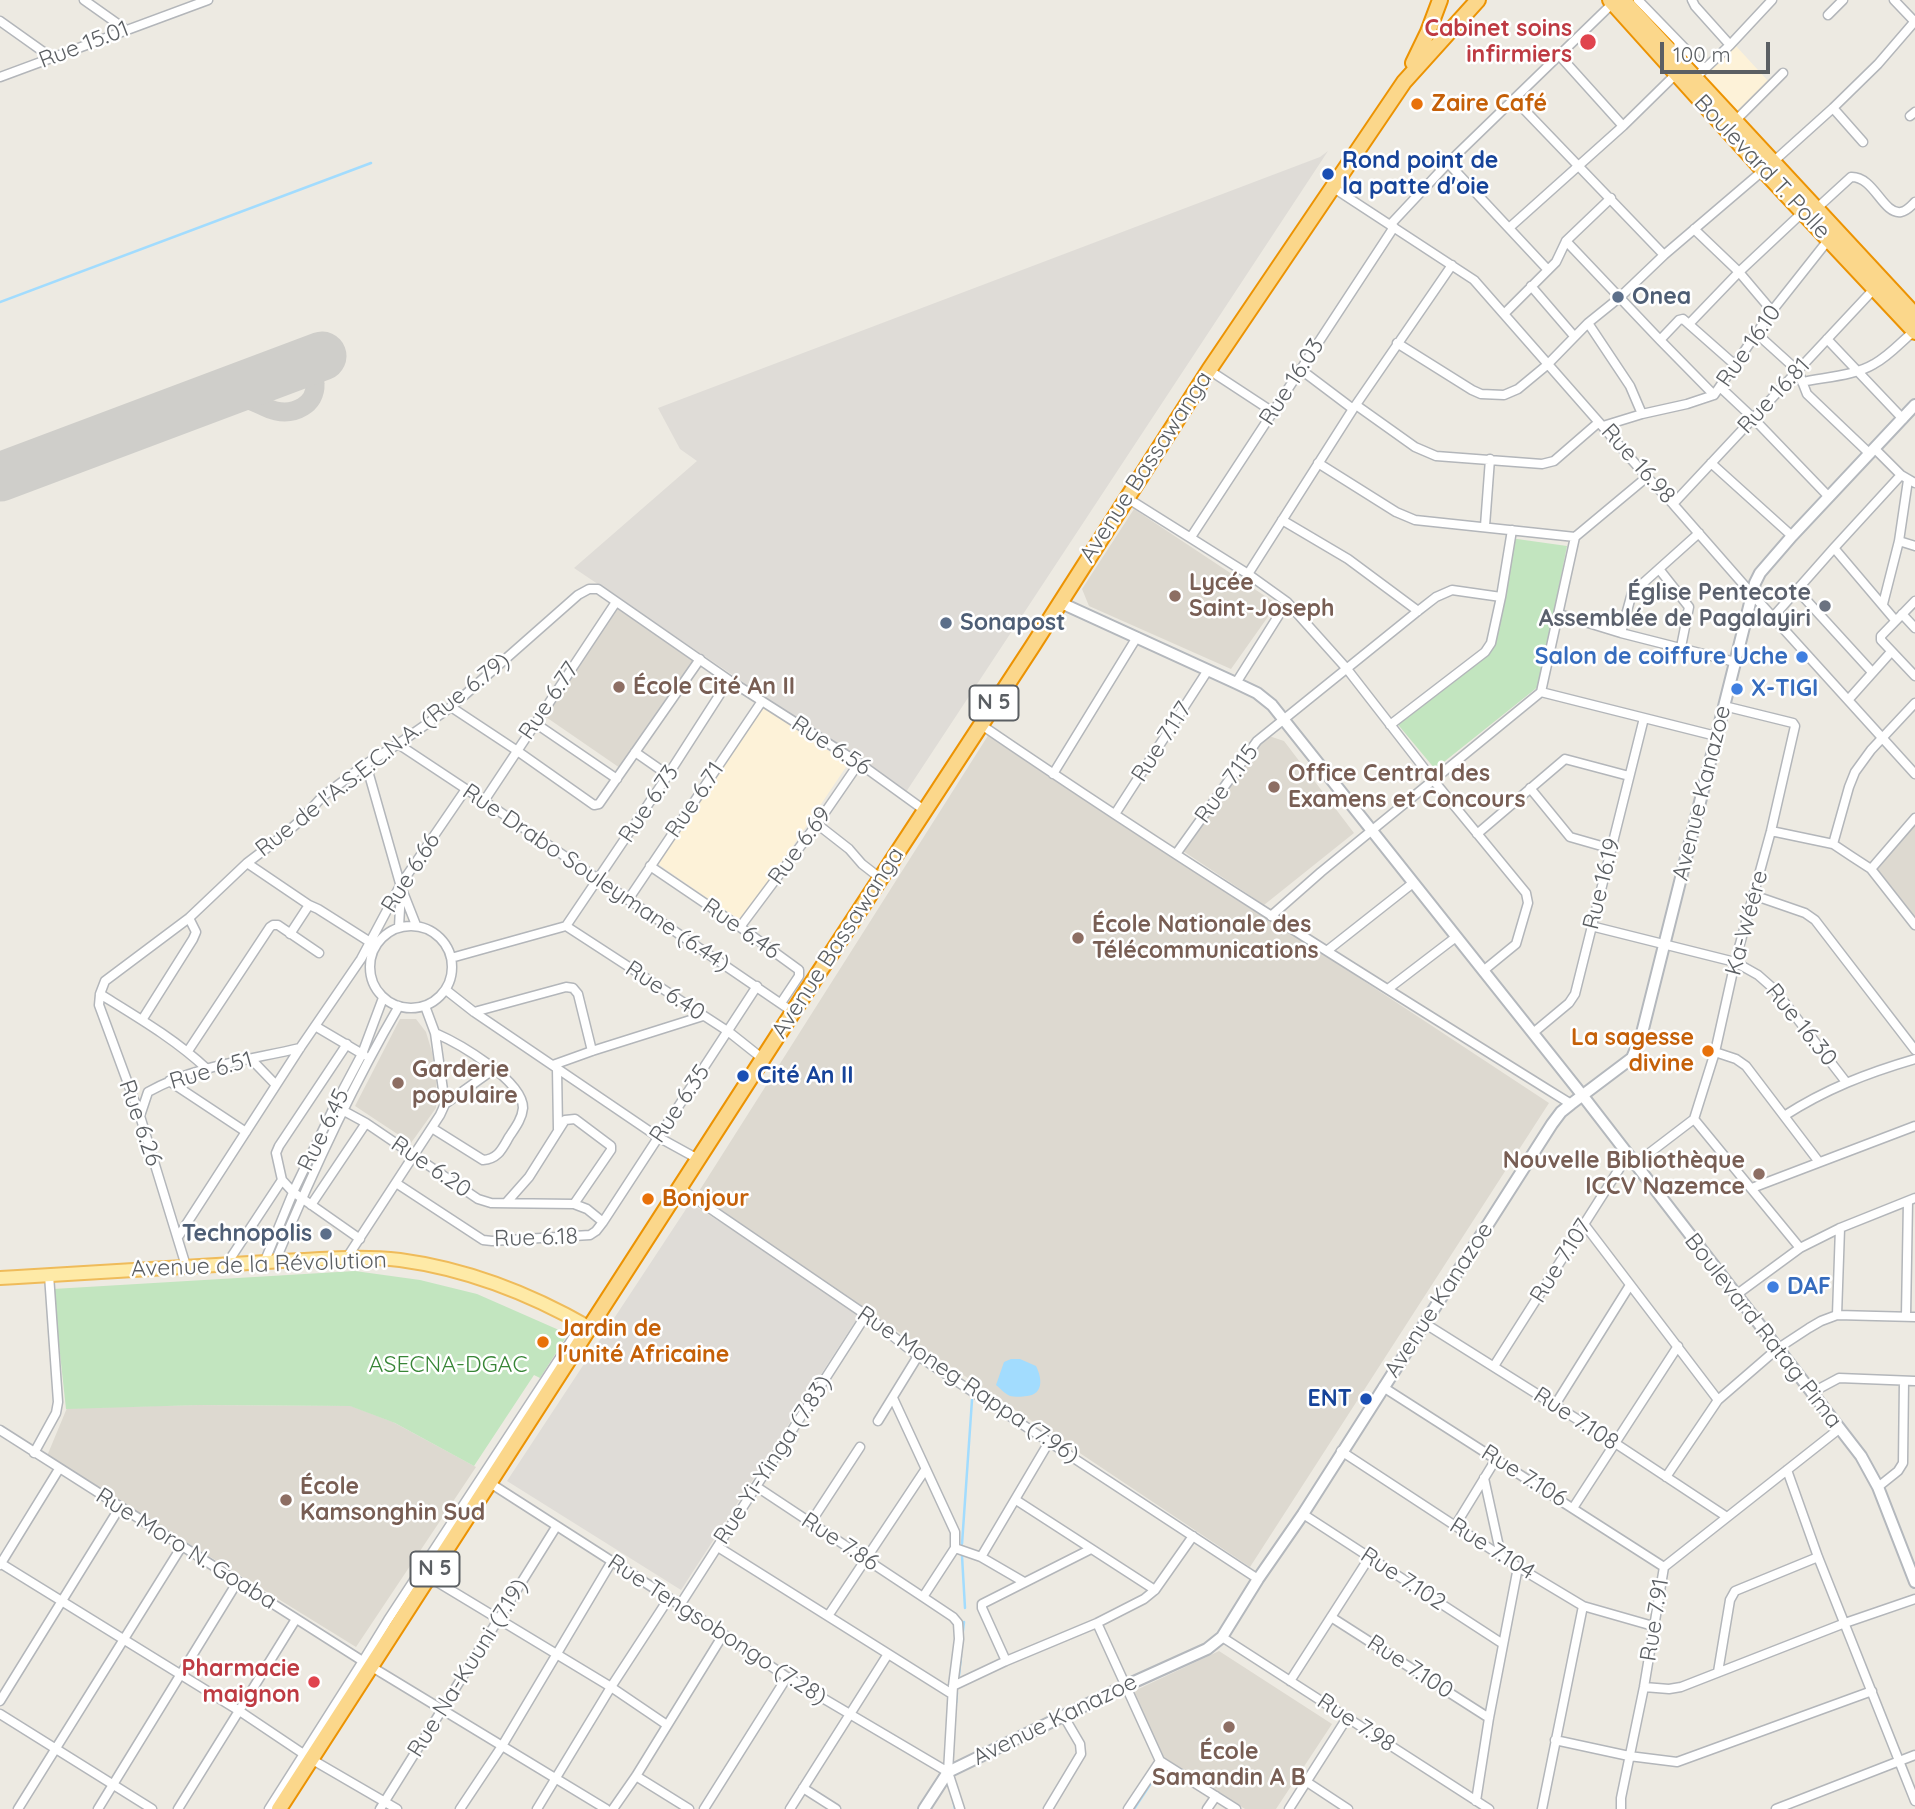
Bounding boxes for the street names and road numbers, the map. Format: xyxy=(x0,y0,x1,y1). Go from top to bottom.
street label: Rue 15.01 xyxy=(35,15,133,75)
street label: Boulevard T. Polle xyxy=(1688,89,1836,245)
street label: Rue 16.10 xyxy=(1711,300,1787,392)
street label: Rue 16.03 xyxy=(1254,333,1330,431)
street label: Rue 16.81 xyxy=(1732,352,1816,440)
street label: Avenue Bassawanga xyxy=(1074,366,1218,568)
street label: Rue 16.98 xyxy=(1595,418,1681,510)
street label: Rue de l'A.S.E.C.N.A. (Rue 6.79) xyxy=(250,647,516,863)
street label: Rue 6.77 xyxy=(513,657,585,745)
road number: N 5 xyxy=(970,686,1018,720)
street label: Rue 7.117 xyxy=(1126,697,1198,787)
street label: Avenue Kanazoe xyxy=(1667,703,1737,883)
street label: Rue 6.56 xyxy=(786,710,876,782)
street label: Rue 7.115 xyxy=(1189,739,1265,829)
street label: Rue 6.71 xyxy=(660,757,730,843)
street label: Rue 6.73 xyxy=(613,760,685,848)
street label: Rue Drabo Souleymane (6.44) xyxy=(457,778,735,978)
street label: Rue 6.69 xyxy=(763,802,837,890)
street label: Rue 6.66 xyxy=(376,828,446,918)
street label: Rue 16.19 xyxy=(1577,836,1627,932)
street label: Avenue Bassawanga xyxy=(766,842,910,1044)
street label: Ka-Wéére xyxy=(1720,867,1774,979)
street label: Rue 6.46 xyxy=(697,892,785,966)
street label: Rue 6.40 xyxy=(620,955,710,1027)
street label: Rue 16.30 xyxy=(1759,978,1843,1072)
street label: Rue 6.51 xyxy=(166,1046,256,1096)
street label: Rue 6.35 xyxy=(644,1060,716,1148)
street label: Rue 6.26 xyxy=(112,1076,168,1170)
street label: Rue 6.45 xyxy=(292,1084,356,1176)
street label: Rue 6.20 xyxy=(386,1130,476,1204)
street label: Rue 7.107 xyxy=(1524,1214,1598,1308)
street label: Avenue Kanazoe xyxy=(1379,1217,1499,1383)
street label: Rue 6.18 xyxy=(494,1223,578,1253)
street label: Boulevard Ratag Pima xyxy=(1678,1228,1848,1434)
street label: Avenue de la Révolution xyxy=(131,1247,387,1283)
street label: Rue Moneg Rappa (7.96) xyxy=(852,1300,1084,1470)
street label: Rue Yi-Yinga (7.83) xyxy=(708,1370,838,1550)
street label: Rue 7.108 xyxy=(1528,1381,1624,1457)
street label: Rue 7.106 xyxy=(1476,1439,1572,1513)
street label: Rue Moro N. Goaba xyxy=(91,1482,281,1616)
street label: Rue 7.86 xyxy=(796,1507,884,1577)
street label: Rue 7.104 xyxy=(1444,1512,1540,1586)
street label: Rue 7.102 xyxy=(1355,1541,1451,1617)
street label: Rue Tengsobongo (7.28) xyxy=(602,1549,832,1711)
road number: N 5 xyxy=(410,1552,460,1586)
street label: Rue Na-Kuuni (7.19) xyxy=(402,1574,534,1762)
street label: Rue 7.91 xyxy=(1635,1577,1675,1663)
street label: Rue 7.100 xyxy=(1362,1629,1458,1705)
street label: Avenue Kanazoe xyxy=(968,1668,1142,1772)
street label: Rue 7.98 xyxy=(1312,1688,1400,1758)

